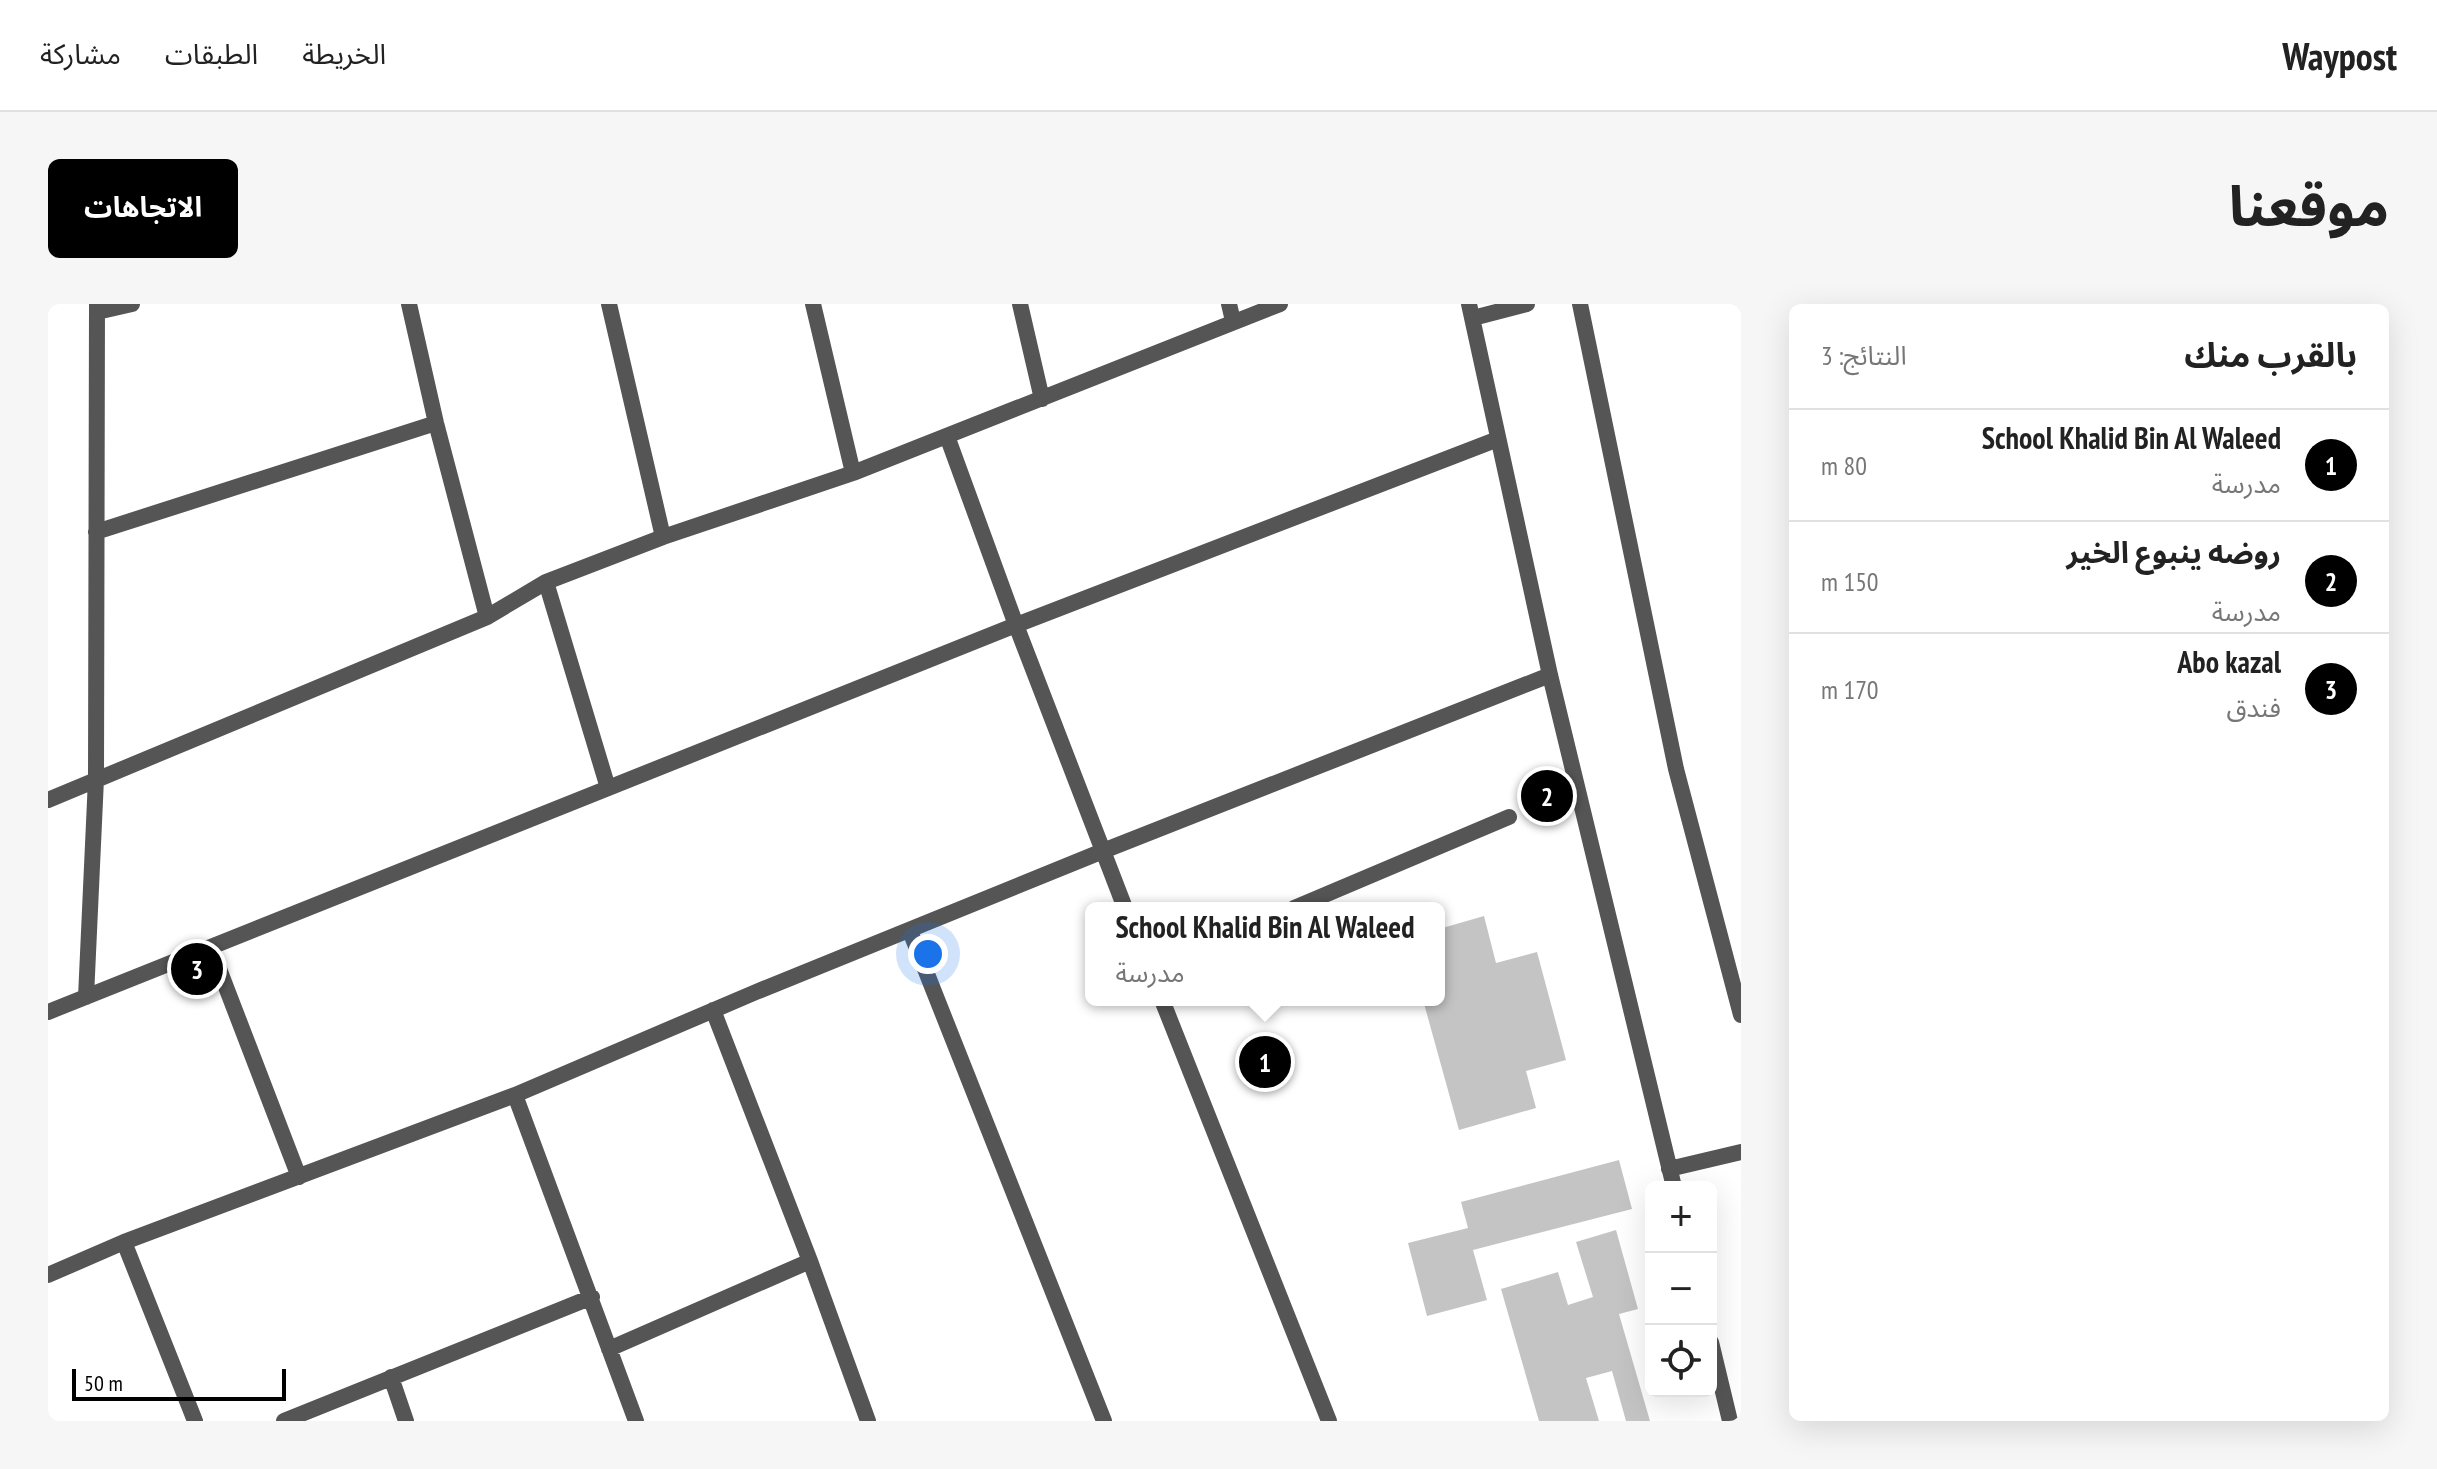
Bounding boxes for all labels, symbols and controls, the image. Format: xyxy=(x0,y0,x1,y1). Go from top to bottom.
text: Waypost xyxy=(2282,31,2397,80)
text: مشاركة xyxy=(40,35,121,72)
text: الطبقات xyxy=(165,35,258,72)
text: الخريطة xyxy=(302,35,386,72)
button: الاتجاهات xyxy=(48,159,238,258)
text: موقعنا xyxy=(2229,169,2389,241)
text: بالقرب منك xyxy=(2184,332,2357,376)
text: النتائج: 3 xyxy=(1821,339,1907,372)
text: School Khalid Bin Al Waleed xyxy=(1982,418,2281,457)
text: 80 m xyxy=(1821,449,1867,482)
text: 1 xyxy=(2325,449,2337,482)
text: مدرسة xyxy=(2212,467,2281,500)
text: روضه ينبوع الخير xyxy=(2066,532,2281,571)
text: 150 m xyxy=(1821,565,1879,598)
text: 2 xyxy=(2325,565,2337,598)
text: مدرسة xyxy=(2212,595,2281,628)
text: Abo kazal xyxy=(2177,642,2281,681)
text: 170 m xyxy=(1821,673,1879,706)
text: 3 xyxy=(2325,673,2337,706)
text: فندق xyxy=(2227,691,2281,724)
pin: 2 xyxy=(1521,766,1573,826)
popup xyxy=(1085,902,1445,1006)
text: School Khalid Bin Al Waleed xyxy=(1115,907,1415,946)
your location xyxy=(908,934,948,974)
pin: 3 xyxy=(171,939,223,999)
text: مدرسة xyxy=(1115,956,1185,989)
pin: 1 xyxy=(1239,1032,1291,1092)
map controls xyxy=(1645,1181,1717,1397)
button: + xyxy=(1645,1181,1717,1253)
button: − xyxy=(1645,1253,1717,1325)
button: locate xyxy=(1645,1325,1717,1397)
scale bar xyxy=(72,1365,286,1401)
text: 50 m xyxy=(84,1369,123,1397)

